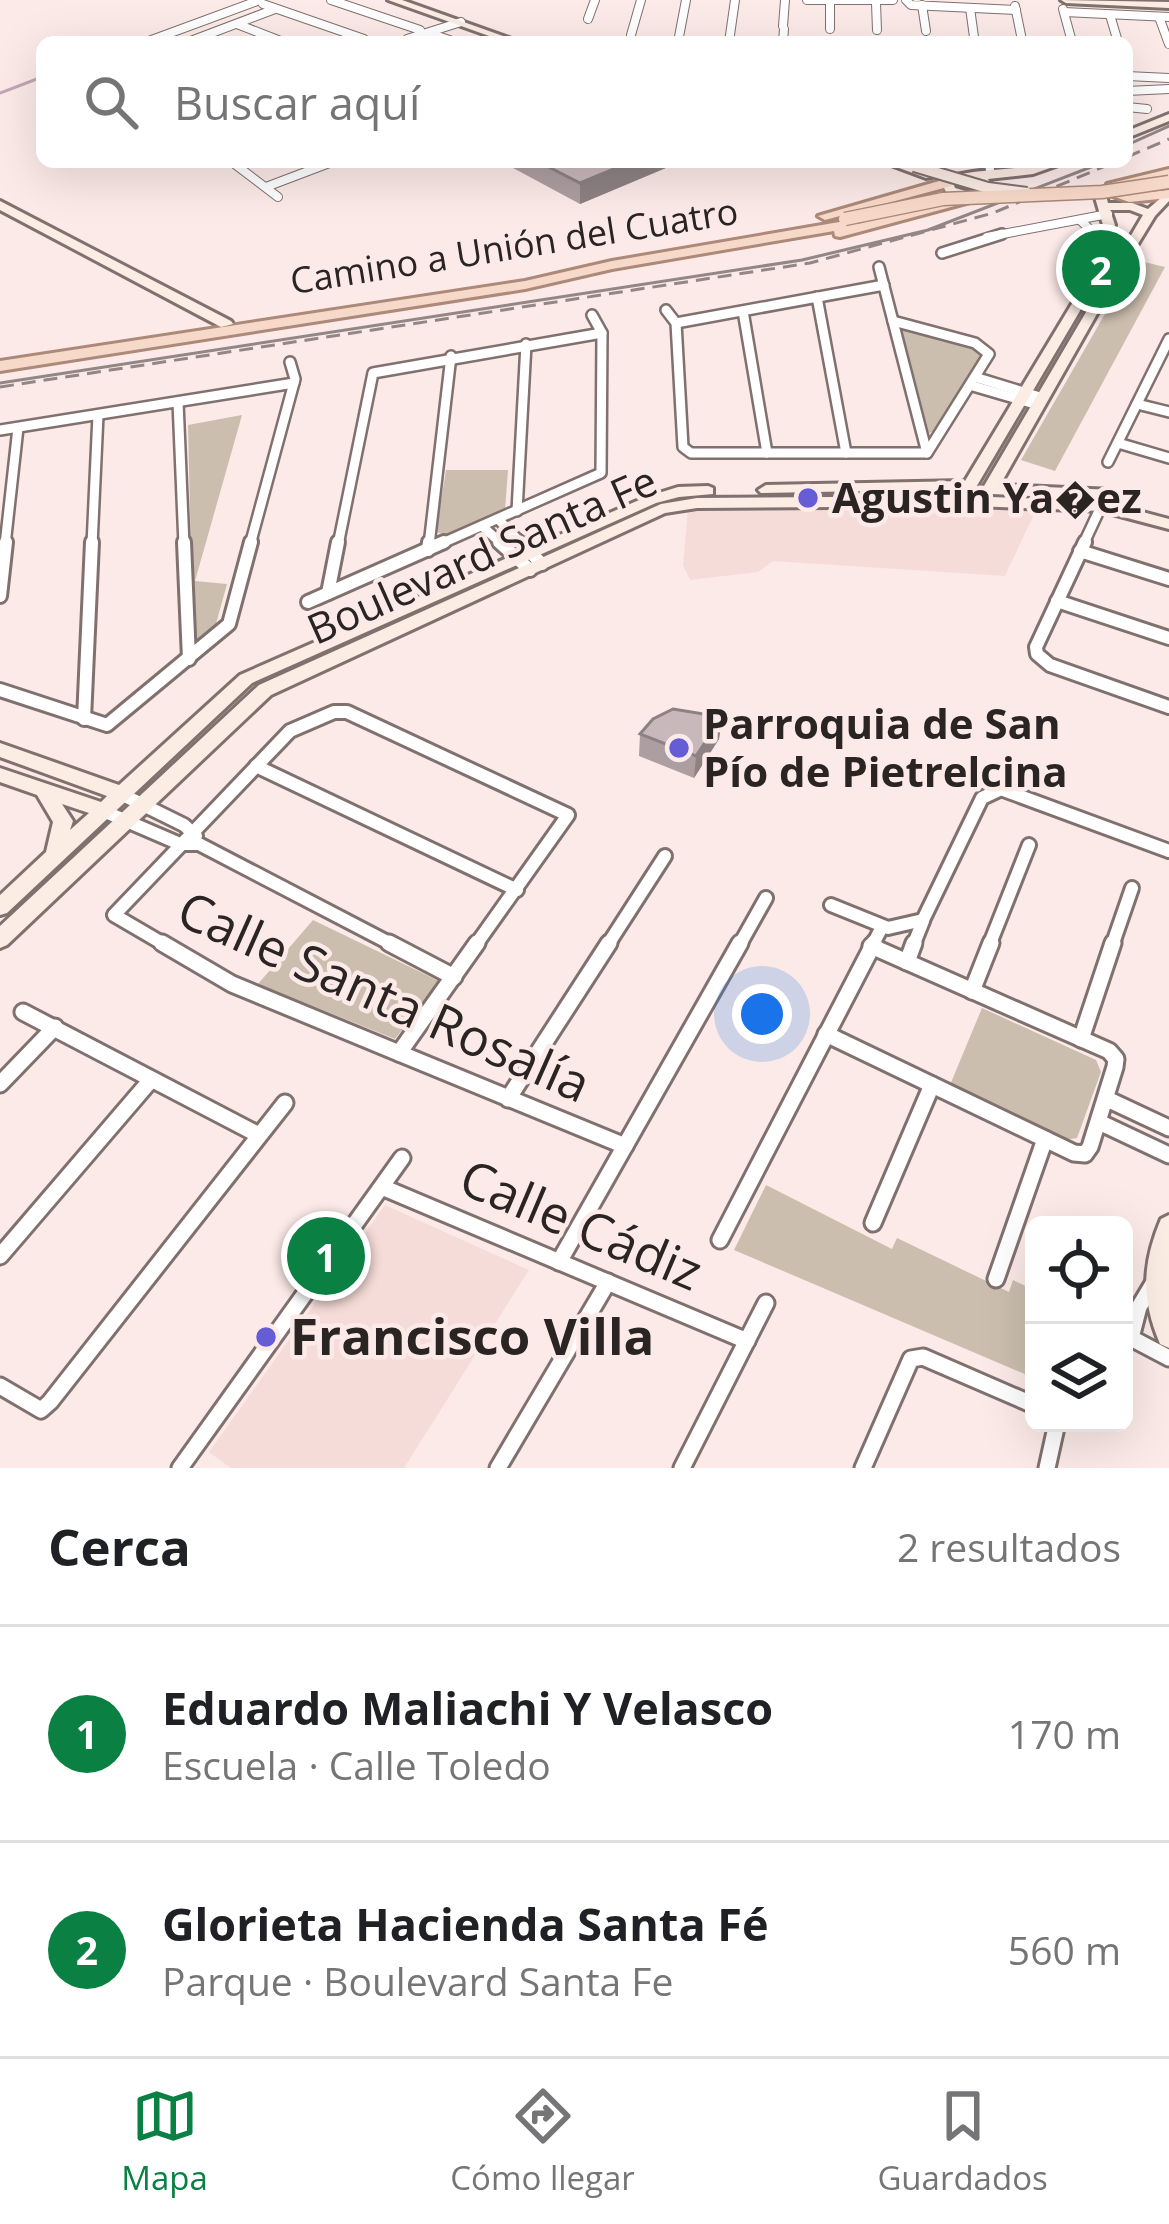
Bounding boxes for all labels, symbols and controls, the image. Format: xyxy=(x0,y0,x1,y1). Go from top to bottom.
search box xyxy=(36,36,1133,168)
icon: search xyxy=(78,69,144,135)
text: Buscar aquí xyxy=(174,72,420,133)
street label: Camino a Unión del Cuatro xyxy=(287,186,741,305)
pin: 2 xyxy=(1062,224,1140,314)
street label: Boulevard Santa Fe xyxy=(298,451,665,656)
place label: Agustin Ya�ez xyxy=(832,468,1142,525)
marker: Agustin Ya�ez xyxy=(795,485,821,511)
place label: Parroquia de San Pío de Pietrelcina xyxy=(703,694,1068,799)
marker: Parroquia de San Pío de Pietrelcina xyxy=(666,735,692,761)
street label: Calle Santa Rosalía xyxy=(168,873,602,1118)
your location xyxy=(732,984,792,1044)
street label: Calle Cádiz xyxy=(450,1141,714,1305)
pin: 1 xyxy=(287,1211,365,1301)
map controls xyxy=(1025,1216,1133,1432)
button: locate xyxy=(1025,1216,1133,1324)
place label: Francisco Villa xyxy=(290,1300,654,1370)
marker: Francisco Villa xyxy=(253,1324,279,1350)
button: layers xyxy=(1025,1324,1133,1432)
text: Cerca xyxy=(48,1511,191,1581)
text: 2 resultados xyxy=(897,1520,1121,1573)
text: Eduardo Maliachi Y Velasco xyxy=(162,1677,773,1738)
text: 1 xyxy=(76,1707,98,1760)
text: 170 m xyxy=(1008,1707,1121,1760)
text: Escuela · Calle Toledo xyxy=(162,1738,551,1791)
text: Glorieta Hacienda Santa Fé xyxy=(162,1893,769,1954)
text: 2 xyxy=(76,1923,98,1976)
text: 560 m xyxy=(1008,1923,1121,1976)
text: Parque · Boulevard Santa Fe xyxy=(162,1954,673,2007)
tab: Mapa xyxy=(121,2083,208,2200)
tab: Cómo llegar xyxy=(450,2083,635,2200)
tab: Guardados xyxy=(877,2083,1048,2200)

